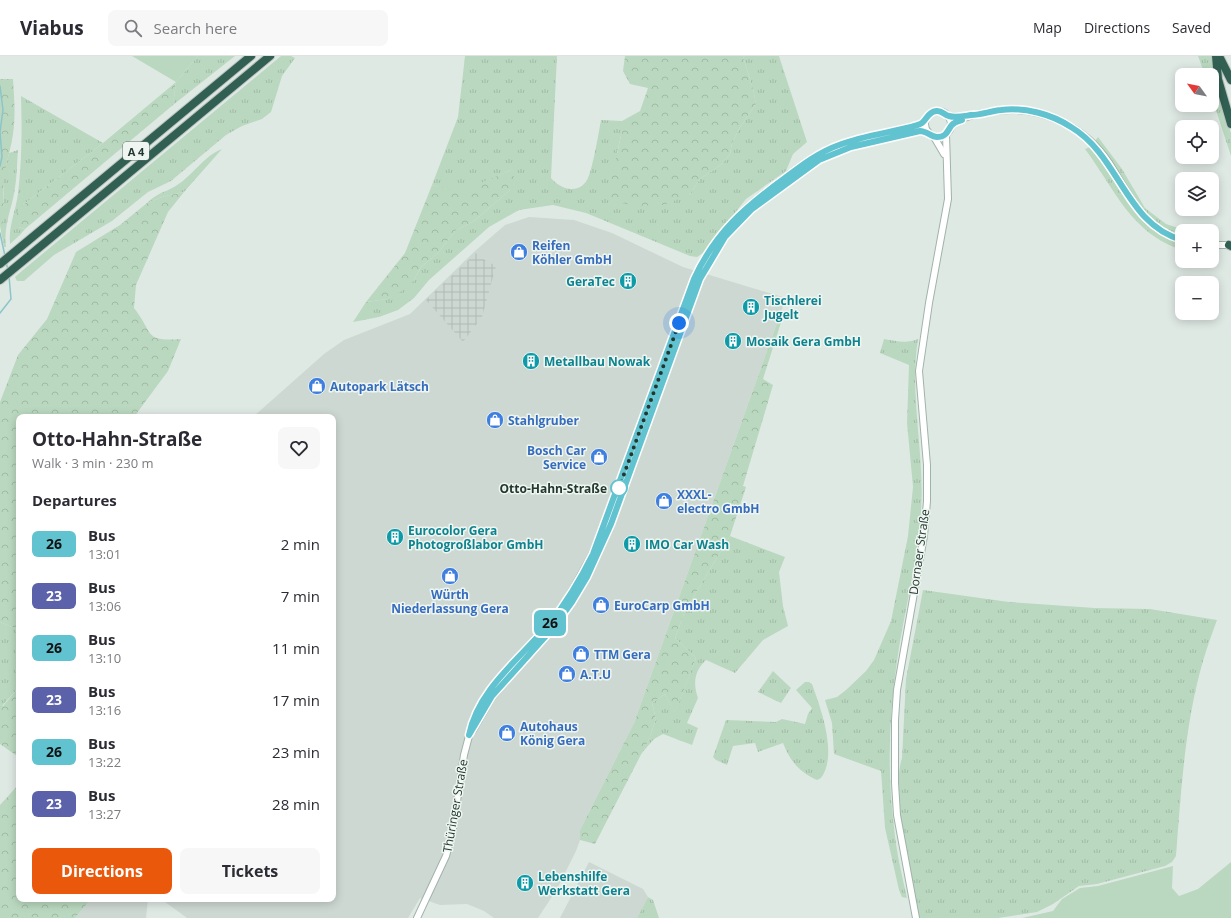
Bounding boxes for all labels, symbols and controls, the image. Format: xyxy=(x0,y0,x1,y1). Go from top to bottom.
search box xyxy=(108,10,388,46)
text: Viabus xyxy=(20,15,84,41)
icon: search xyxy=(122,17,144,39)
text: Search here xyxy=(154,18,237,38)
text: Map xyxy=(1033,18,1062,37)
text: Directions xyxy=(1084,18,1150,37)
text: Saved xyxy=(1172,18,1211,37)
north arrow xyxy=(1175,68,1219,112)
map controls xyxy=(1175,68,1219,320)
button: locate xyxy=(1175,120,1219,164)
road number: A 4 xyxy=(123,142,149,160)
button: layers xyxy=(1175,172,1219,216)
button: + xyxy=(1175,224,1219,268)
place label: Reifen Köhler GmbH xyxy=(532,237,612,268)
shop icon: Reifen Köhler GmbH xyxy=(509,242,529,262)
building icon: GeraTec xyxy=(618,271,638,291)
place label: GeraTec xyxy=(566,273,615,290)
button: − xyxy=(1175,276,1219,320)
place label: Tischlerei Jugelt xyxy=(763,292,822,323)
building icon: Tischlerei Jugelt xyxy=(741,297,761,317)
your location xyxy=(669,313,689,333)
building icon: Mosaik Gera GmbH xyxy=(723,331,743,351)
place label: Mosaik Gera GmbH xyxy=(746,333,861,350)
building icon: Metallbau Nowak xyxy=(521,351,541,371)
place label: Metallbau Nowak xyxy=(544,353,651,370)
shop icon: Autopark Lätsch xyxy=(307,376,327,396)
place label: Autopark Lätsch xyxy=(330,378,429,395)
shop icon: Stahlgruber xyxy=(485,410,505,430)
place label: Stahlgruber xyxy=(508,412,579,429)
text: Otto-Hahn-Straße xyxy=(32,426,202,452)
button: heart xyxy=(278,427,320,469)
place label: Bosch Car Service xyxy=(527,442,587,473)
shop icon: Bosch Car Service xyxy=(589,447,609,467)
text: Walk · 3 min · 230 m xyxy=(32,454,154,472)
marker: Otto-Hahn-Straße xyxy=(610,479,628,497)
place label: Otto-Hahn-Straße xyxy=(500,480,607,497)
place label: XXXL- electro GmbH xyxy=(677,486,759,517)
text: Departures xyxy=(32,490,117,510)
shop icon: XXXL- electro GmbH xyxy=(654,491,674,511)
street label: Dornaer Straße xyxy=(905,508,933,596)
place label: Eurocolor Gera Photogroßlabor GmbH xyxy=(408,522,543,553)
text: Bus xyxy=(88,525,115,545)
building icon: Eurocolor Gera Photogroßlabor GmbH xyxy=(385,527,405,547)
text: 26 xyxy=(46,534,62,553)
text: 2 min xyxy=(281,534,320,554)
building icon: IMO Car Wash xyxy=(622,534,642,554)
place label: IMO Car Wash xyxy=(645,536,729,553)
text: 13:01 xyxy=(88,545,121,563)
shop icon: Würth Niederlassung Gera xyxy=(440,566,460,586)
text: Bus xyxy=(88,577,115,597)
text: 23 xyxy=(46,586,62,605)
text: 7 min xyxy=(281,586,320,606)
place label: Würth Niederlassung Gera xyxy=(391,586,509,617)
shop icon: EuroCarp GmbH xyxy=(591,595,611,615)
text: 13:06 xyxy=(88,597,121,615)
place label: EuroCarp GmbH xyxy=(614,597,710,614)
line badge: 26 xyxy=(532,610,568,636)
text: 26 xyxy=(542,613,558,632)
text: Bus xyxy=(88,629,115,649)
text: 26 xyxy=(46,638,62,657)
text: 11 min xyxy=(272,638,320,658)
shop icon: TTM Gera xyxy=(571,644,591,664)
place label: TTM Gera xyxy=(594,646,651,663)
text: 13:10 xyxy=(88,649,121,667)
shop icon: A.T.U xyxy=(557,664,577,684)
place label: A.T.U xyxy=(580,666,611,683)
text: Bus xyxy=(88,681,115,701)
text: 23 xyxy=(46,690,62,709)
text: 17 min xyxy=(272,690,320,710)
text: 13:16 xyxy=(88,701,121,719)
place label: Autohaus König Gera xyxy=(520,718,585,749)
shop icon: Autohaus König Gera xyxy=(497,723,517,743)
text: Bus xyxy=(88,733,115,753)
text: 26 xyxy=(46,742,62,761)
text: 23 min xyxy=(272,742,320,762)
text: 13:22 xyxy=(88,753,121,771)
street label: Thüringer Straße xyxy=(438,758,472,854)
text: Bus xyxy=(88,785,115,805)
text: 23 xyxy=(46,794,62,813)
text: 28 min xyxy=(272,794,320,814)
text: 13:27 xyxy=(88,805,121,823)
button: Directions xyxy=(32,848,172,894)
button: Tickets xyxy=(180,848,320,894)
place label: Lebenshilfe Werkstatt Gera xyxy=(538,868,630,899)
building icon: Lebenshilfe Werkstatt Gera xyxy=(515,873,535,893)

